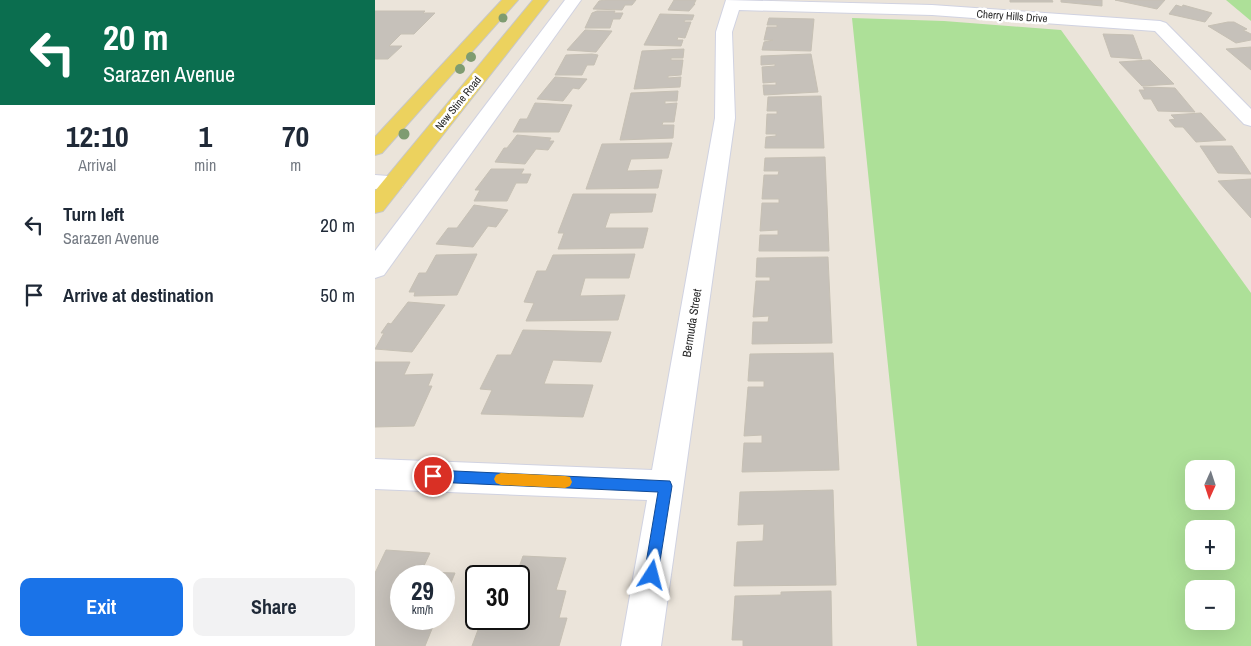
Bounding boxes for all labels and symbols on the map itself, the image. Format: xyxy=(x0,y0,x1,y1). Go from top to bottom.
street label: Cherry Hills Drive xyxy=(976,7,1048,25)
street label: New Stine Road xyxy=(432,73,484,133)
street label: Bermuda Street xyxy=(679,287,705,358)
pin xyxy=(412,455,454,497)
north arrow xyxy=(1185,460,1235,510)
position arrow xyxy=(625,548,677,600)
speed limit sign: 30 xyxy=(465,565,530,630)

